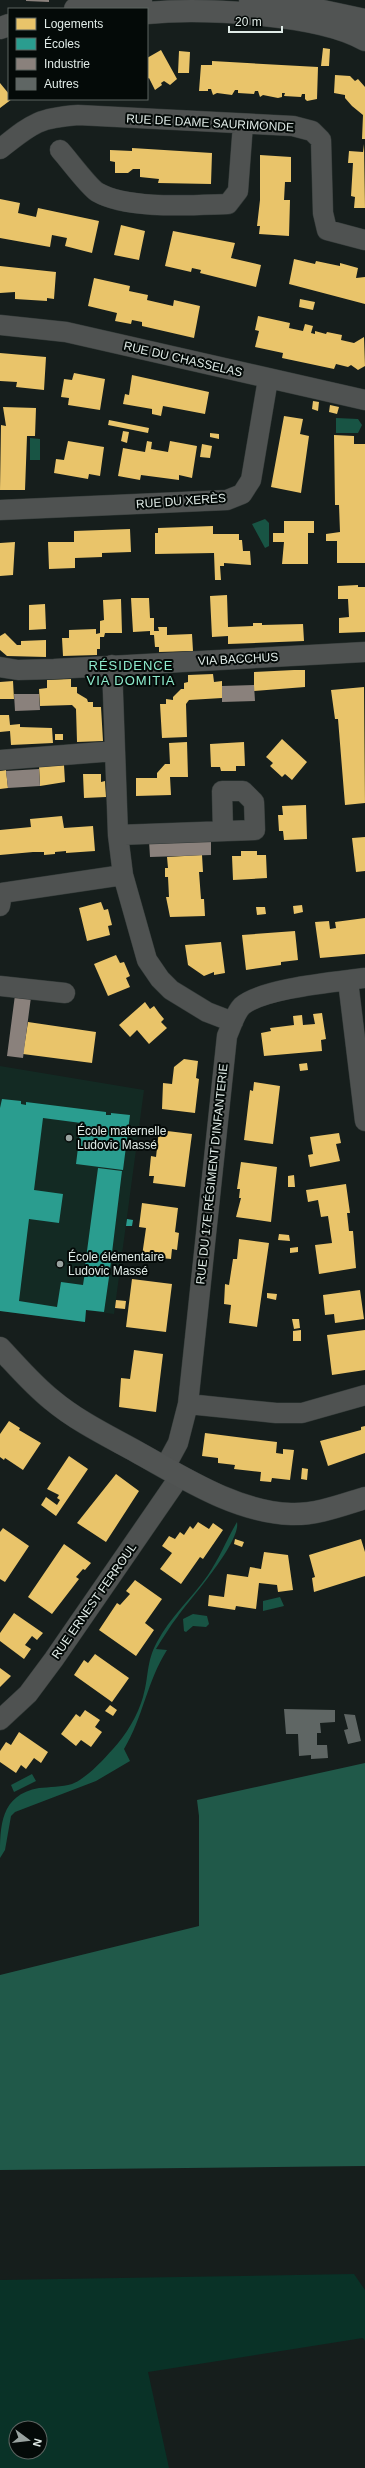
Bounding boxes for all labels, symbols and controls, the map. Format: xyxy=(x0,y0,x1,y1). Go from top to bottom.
legend xyxy=(8,8,148,100)
scale bar xyxy=(229,8,282,34)
text: 20 m xyxy=(235,15,262,29)
text: Logements xyxy=(44,17,103,31)
text: Écoles xyxy=(44,36,80,51)
text: Industrie xyxy=(44,57,90,71)
text: Autres xyxy=(44,77,79,91)
street label: RUE DE DAME SAURIMONDE xyxy=(126,112,294,134)
street label: RUE DU CHASSELAS xyxy=(122,339,244,379)
street label: RUE DU XERÈS xyxy=(136,490,226,511)
street label: VIA BACCHUS xyxy=(197,650,279,668)
district label: RÉSIDENCE VIA DOMITIA xyxy=(86,658,176,688)
street label: RUE DU 17E RÉGIMENT D'INFANTERIE xyxy=(192,1063,231,1285)
place label: École maternelle Ludovic Massé xyxy=(77,1123,167,1152)
marker: École maternelle Ludovic Massé xyxy=(64,1133,74,1143)
place label: École élémentaire Ludovic Massé xyxy=(68,1249,164,1278)
marker: École élémentaire Ludovic Massé xyxy=(55,1259,65,1269)
street label: RUE ERNEST FERROUL xyxy=(49,1540,139,1661)
north arrow xyxy=(8,2420,48,2460)
text: N xyxy=(31,2437,44,2448)

